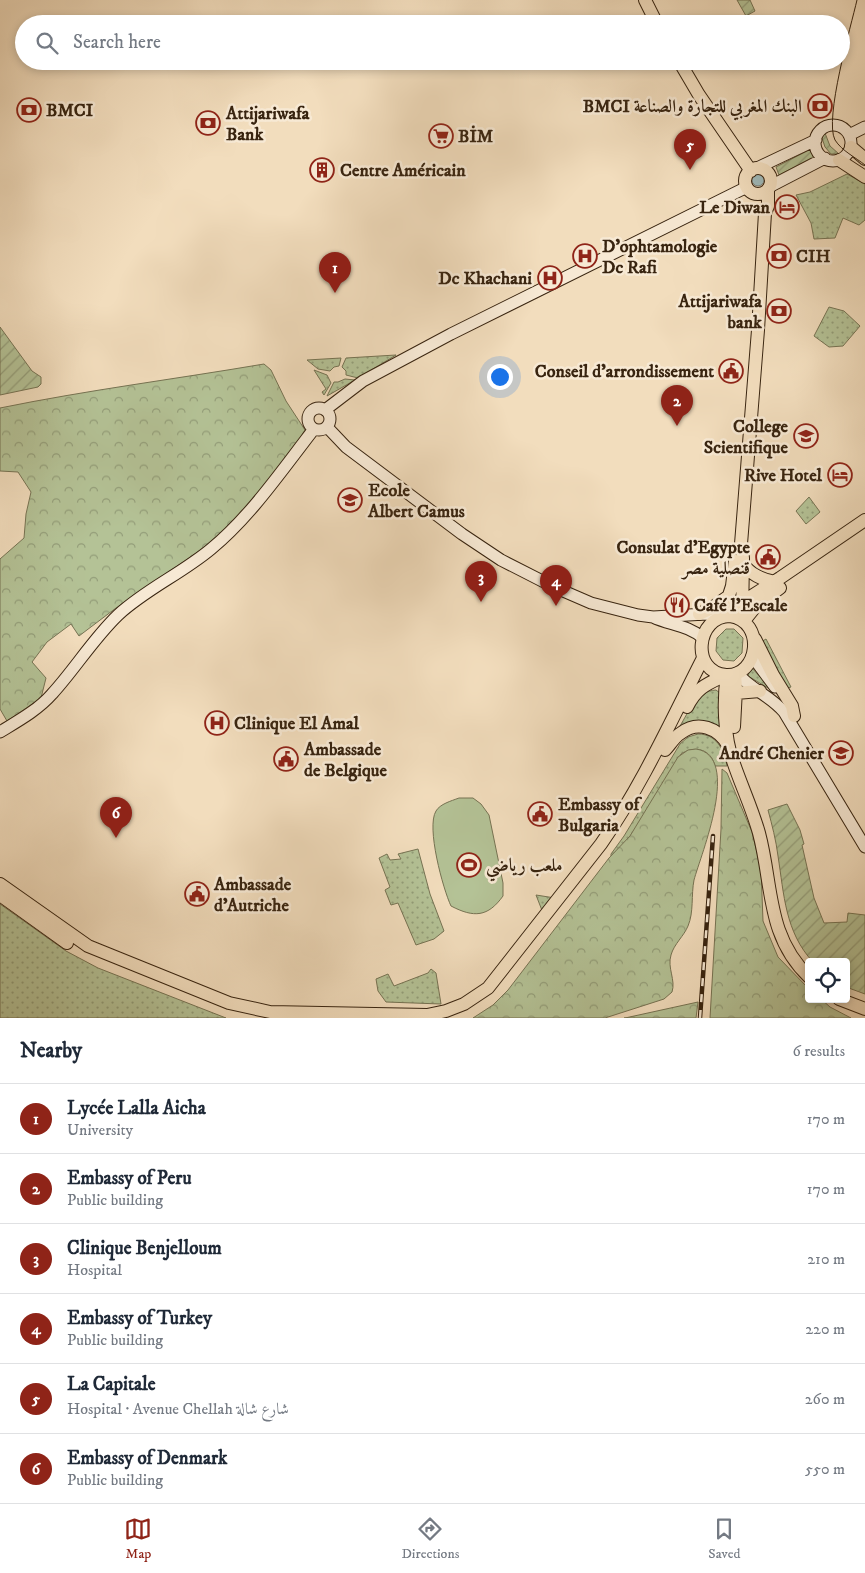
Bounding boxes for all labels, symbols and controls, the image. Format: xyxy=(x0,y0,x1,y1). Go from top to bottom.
search box xyxy=(15,15,850,70)
icon: search xyxy=(33,29,61,57)
text: Search here xyxy=(73,31,161,54)
bank icon: BMCI البنك المغربي للتجارة والصناعة xyxy=(807,93,833,119)
place label: BMCI البنك المغربي للتجارة والصناعة xyxy=(583,96,802,121)
bank icon: BMCI xyxy=(16,97,42,123)
place label: BMCI xyxy=(46,100,94,122)
place label: Attijariwafa Bank xyxy=(225,103,310,146)
bank icon: Attijariwafa Bank xyxy=(195,110,221,136)
supermarket icon: BİM xyxy=(428,123,454,149)
place label: BİM xyxy=(458,125,494,148)
pin: 5 xyxy=(674,129,706,170)
building icon: Centre Américain xyxy=(309,157,335,183)
place label: Centre Américain xyxy=(340,160,466,182)
hotel icon: Le Diwan xyxy=(774,194,800,220)
place label: Le Diwan xyxy=(699,197,771,219)
place label: D'ophtamologie Dc Rafi xyxy=(602,236,718,279)
hospital icon: D'ophtamologie Dc Rafi xyxy=(572,243,598,269)
bank icon: CIH xyxy=(766,243,792,269)
place label: CIH xyxy=(796,246,831,268)
pin: 1 xyxy=(319,252,351,293)
hospital icon: Dc Khachani xyxy=(537,265,563,291)
place label: Dc Khachani xyxy=(438,268,532,290)
place label: Attijariwafa bank xyxy=(678,291,763,334)
bank icon: Attijariwafa bank xyxy=(766,298,792,324)
public building icon: Conseil d'arrondissement xyxy=(718,358,744,384)
place label: Conseil d'arrondissement xyxy=(535,361,714,383)
your location xyxy=(487,364,513,390)
pin: 2 xyxy=(661,385,693,426)
place label: College Scientifique xyxy=(704,416,789,459)
school or university icon: College Scientifique xyxy=(793,423,819,449)
hotel icon: Rive Hotel xyxy=(827,462,853,488)
place label: Rive Hotel xyxy=(744,465,823,487)
place label: Ecole Albert Camus xyxy=(367,480,465,523)
school or university icon: Ecole Albert Camus xyxy=(337,487,363,513)
place label: Consulat d'Egypte قنصلية مصر xyxy=(616,537,751,580)
public building icon: Consulat d'Egypte قنصلية مصر xyxy=(755,544,781,570)
pin: 3 xyxy=(465,561,497,602)
pin: 4 xyxy=(540,565,572,606)
restaurant icon: Café l'Escale xyxy=(664,592,690,618)
place label: Café l'Escale xyxy=(694,595,788,617)
hospital icon: Clinique El Amal xyxy=(204,710,230,736)
place label: Clinique El Amal xyxy=(234,713,360,735)
place label: Ambassade de Belgique xyxy=(303,739,388,782)
school or university icon: André Chenier xyxy=(828,740,854,766)
place label: André Chenier xyxy=(718,743,824,765)
public building icon: Ambassade de Belgique xyxy=(273,746,299,772)
place label: Embassy of Bulgaria xyxy=(558,794,642,837)
pin: 6 xyxy=(100,797,132,838)
public building icon: Embassy of Bulgaria xyxy=(527,801,553,827)
sports icon: ملعب رياضي xyxy=(456,852,482,878)
place label: ملعب رياضي xyxy=(486,855,563,882)
place label: Ambassade d'Autriche xyxy=(213,874,292,917)
public building icon: Ambassade d'Autriche xyxy=(184,881,210,907)
map controls xyxy=(805,958,850,1003)
button: locate xyxy=(805,958,850,1003)
text: Nearby xyxy=(20,1038,82,1064)
text: 6 results xyxy=(792,1041,845,1061)
text: Lycée Lalla Aicha xyxy=(67,1097,206,1120)
text: 1 xyxy=(33,1109,39,1129)
text: 170 m xyxy=(807,1109,845,1129)
text: University xyxy=(67,1120,133,1140)
text: Embassy of Peru xyxy=(67,1167,192,1190)
text: 2 xyxy=(32,1179,40,1199)
text: 170 m xyxy=(807,1179,845,1199)
text: Public building xyxy=(67,1190,163,1210)
text: Clinique Benjelloum xyxy=(67,1237,222,1260)
text: 3 xyxy=(33,1249,39,1269)
text: 210 m xyxy=(807,1249,845,1269)
text: Hospital xyxy=(67,1260,122,1280)
text: Embassy of Turkey xyxy=(67,1307,212,1330)
text: 4 xyxy=(31,1319,41,1339)
text: 220 m xyxy=(805,1319,845,1339)
text: Public building xyxy=(67,1330,163,1350)
text: La Capitale xyxy=(67,1373,156,1396)
text: 5 xyxy=(32,1389,40,1409)
text: 260 m xyxy=(805,1389,845,1409)
text: Hospital · Avenue Chellah شارع شالة xyxy=(67,1399,289,1419)
text: Embassy of Denmark xyxy=(67,1447,227,1470)
text: 6 xyxy=(32,1459,40,1479)
text: 550 m xyxy=(805,1459,845,1479)
text: Public building xyxy=(67,1470,163,1490)
tab: Map xyxy=(124,1515,152,1563)
tab: Directions xyxy=(401,1515,459,1563)
tab: Saved xyxy=(708,1515,741,1563)

